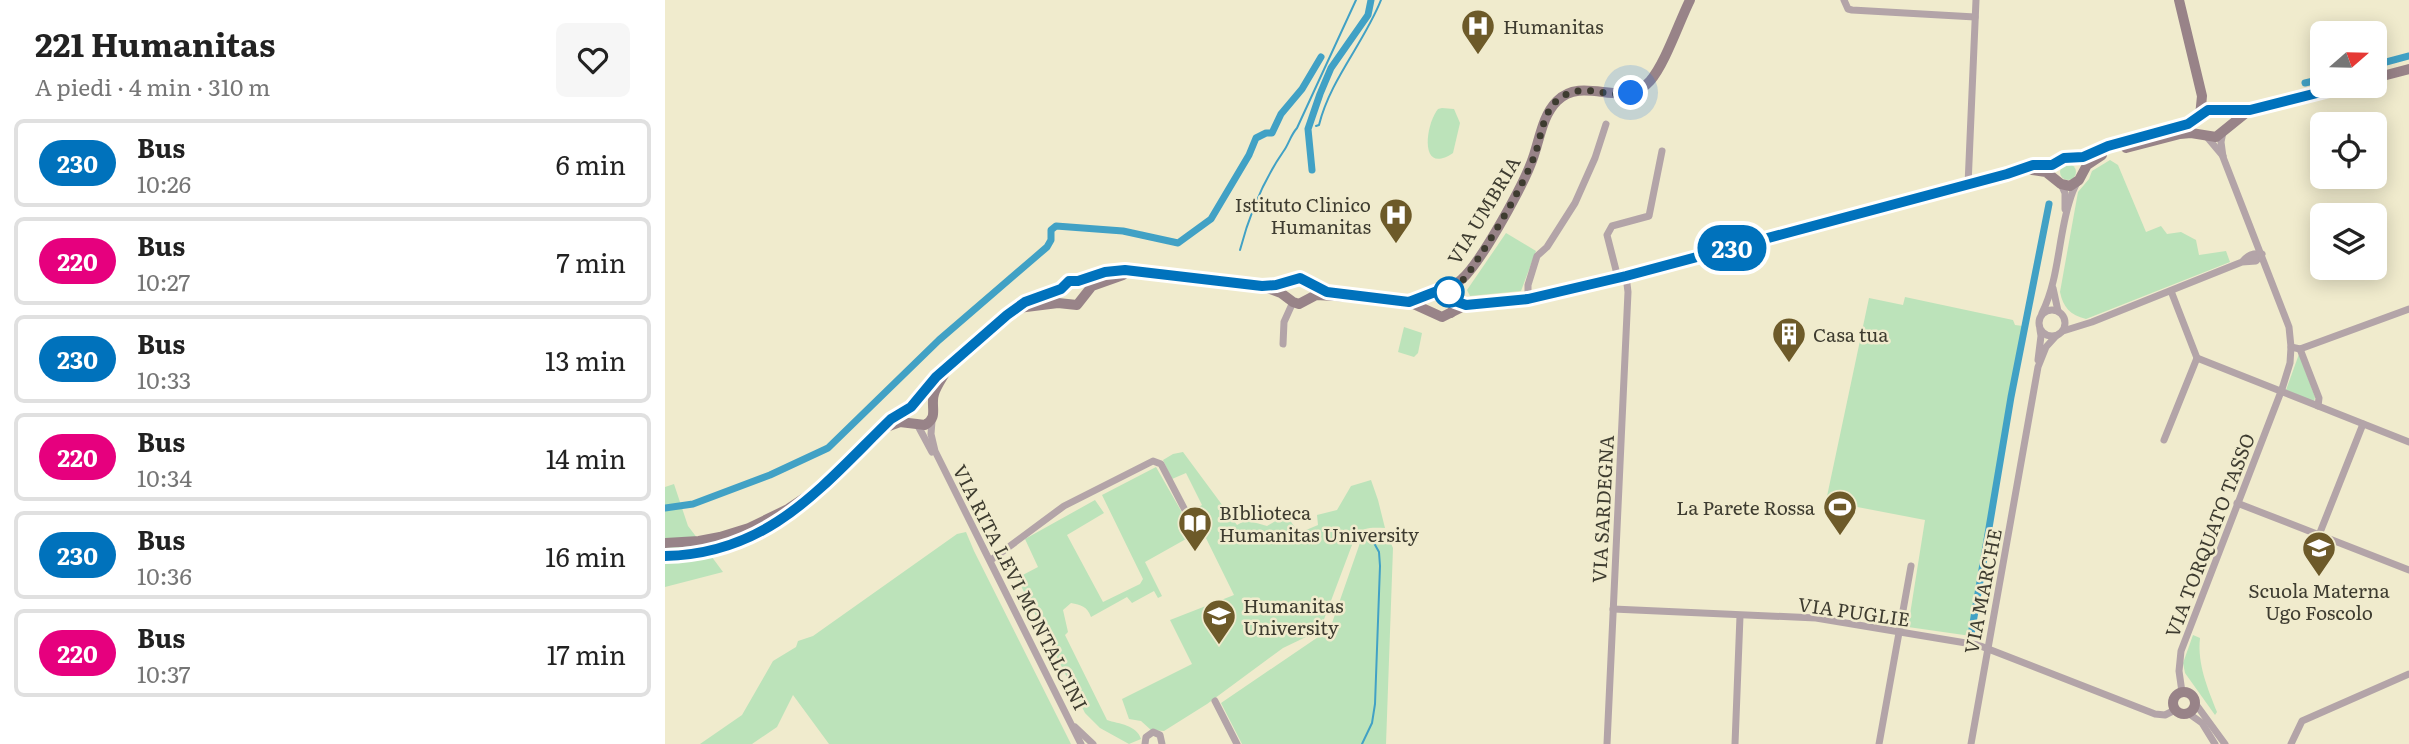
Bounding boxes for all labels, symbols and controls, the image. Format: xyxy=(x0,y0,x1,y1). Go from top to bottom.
hospital icon: Humanitas xyxy=(1459,7,1497,56)
place label: Humanitas xyxy=(1503,12,1604,40)
text: 221 Humanitas xyxy=(35,18,276,67)
north arrow xyxy=(2310,21,2387,98)
map controls xyxy=(2310,21,2387,280)
button: heart xyxy=(556,23,630,97)
text: A piedi · 4 min · 310 m xyxy=(35,69,270,103)
your location xyxy=(1613,75,1648,110)
button: locate xyxy=(2310,112,2387,189)
text: Bus xyxy=(137,127,185,166)
text: 6 min xyxy=(556,144,626,183)
text: 230 xyxy=(57,145,98,180)
street label: VIA UMBRIA xyxy=(1440,151,1526,269)
text: 10:26 xyxy=(137,166,191,200)
place label: Istituto Clinico Humanitas xyxy=(1235,190,1371,240)
hospital icon: Istituto Clinico Humanitas xyxy=(1377,196,1415,245)
button: layers xyxy=(2310,203,2387,280)
text: Bus xyxy=(137,225,185,264)
line badge: 230 xyxy=(1692,225,1772,271)
text: 230 xyxy=(1711,230,1753,265)
text: 7 min xyxy=(557,242,626,281)
text: 220 xyxy=(57,243,98,278)
text: 10:27 xyxy=(137,264,190,298)
unlabelled marker xyxy=(1434,277,1464,307)
building icon: Casa tua xyxy=(1770,315,1808,364)
place label: Casa tua xyxy=(1813,320,1889,348)
text: Bus xyxy=(137,323,185,362)
text: 13 min xyxy=(545,340,626,379)
text: 230 xyxy=(57,341,98,376)
text: 10:33 xyxy=(137,362,191,396)
text: Bus xyxy=(137,421,185,460)
street label: VIA TORQUATO TASSO xyxy=(2157,429,2261,641)
street label: VIA SARDEGNA xyxy=(1584,434,1620,584)
text: 14 min xyxy=(546,438,626,477)
text: 220 xyxy=(57,439,98,474)
street label: VIA RITA LEVI MONTALCINI xyxy=(947,459,1095,715)
text: 10:34 xyxy=(137,460,192,494)
sports icon: La Parete Rossa xyxy=(1821,488,1859,537)
place label: La Parete Rossa xyxy=(1676,493,1816,521)
place label: BIblioteca Humanitas University xyxy=(1219,498,1419,548)
library icon: BIblioteca Humanitas University xyxy=(1176,504,1214,553)
text: Bus xyxy=(137,519,185,558)
street label: VIA MARCHE xyxy=(1956,526,2008,656)
school or university icon: Scuola Materna Ugo Foscolo xyxy=(2300,529,2338,578)
text: 16 min xyxy=(545,536,626,575)
text: 230 xyxy=(57,537,98,572)
text: 10:36 xyxy=(137,558,192,592)
place label: Scuola Materna Ugo Foscolo xyxy=(2248,576,2391,626)
street label: VIA PUGLIE xyxy=(1796,589,1912,633)
place label: Humanitas University xyxy=(1243,591,1344,641)
school or university icon: Humanitas University xyxy=(1200,597,1238,646)
text: Bus xyxy=(137,617,185,656)
text: 17 min xyxy=(547,634,626,673)
text: 220 xyxy=(57,635,98,670)
text: 10:37 xyxy=(137,656,191,690)

